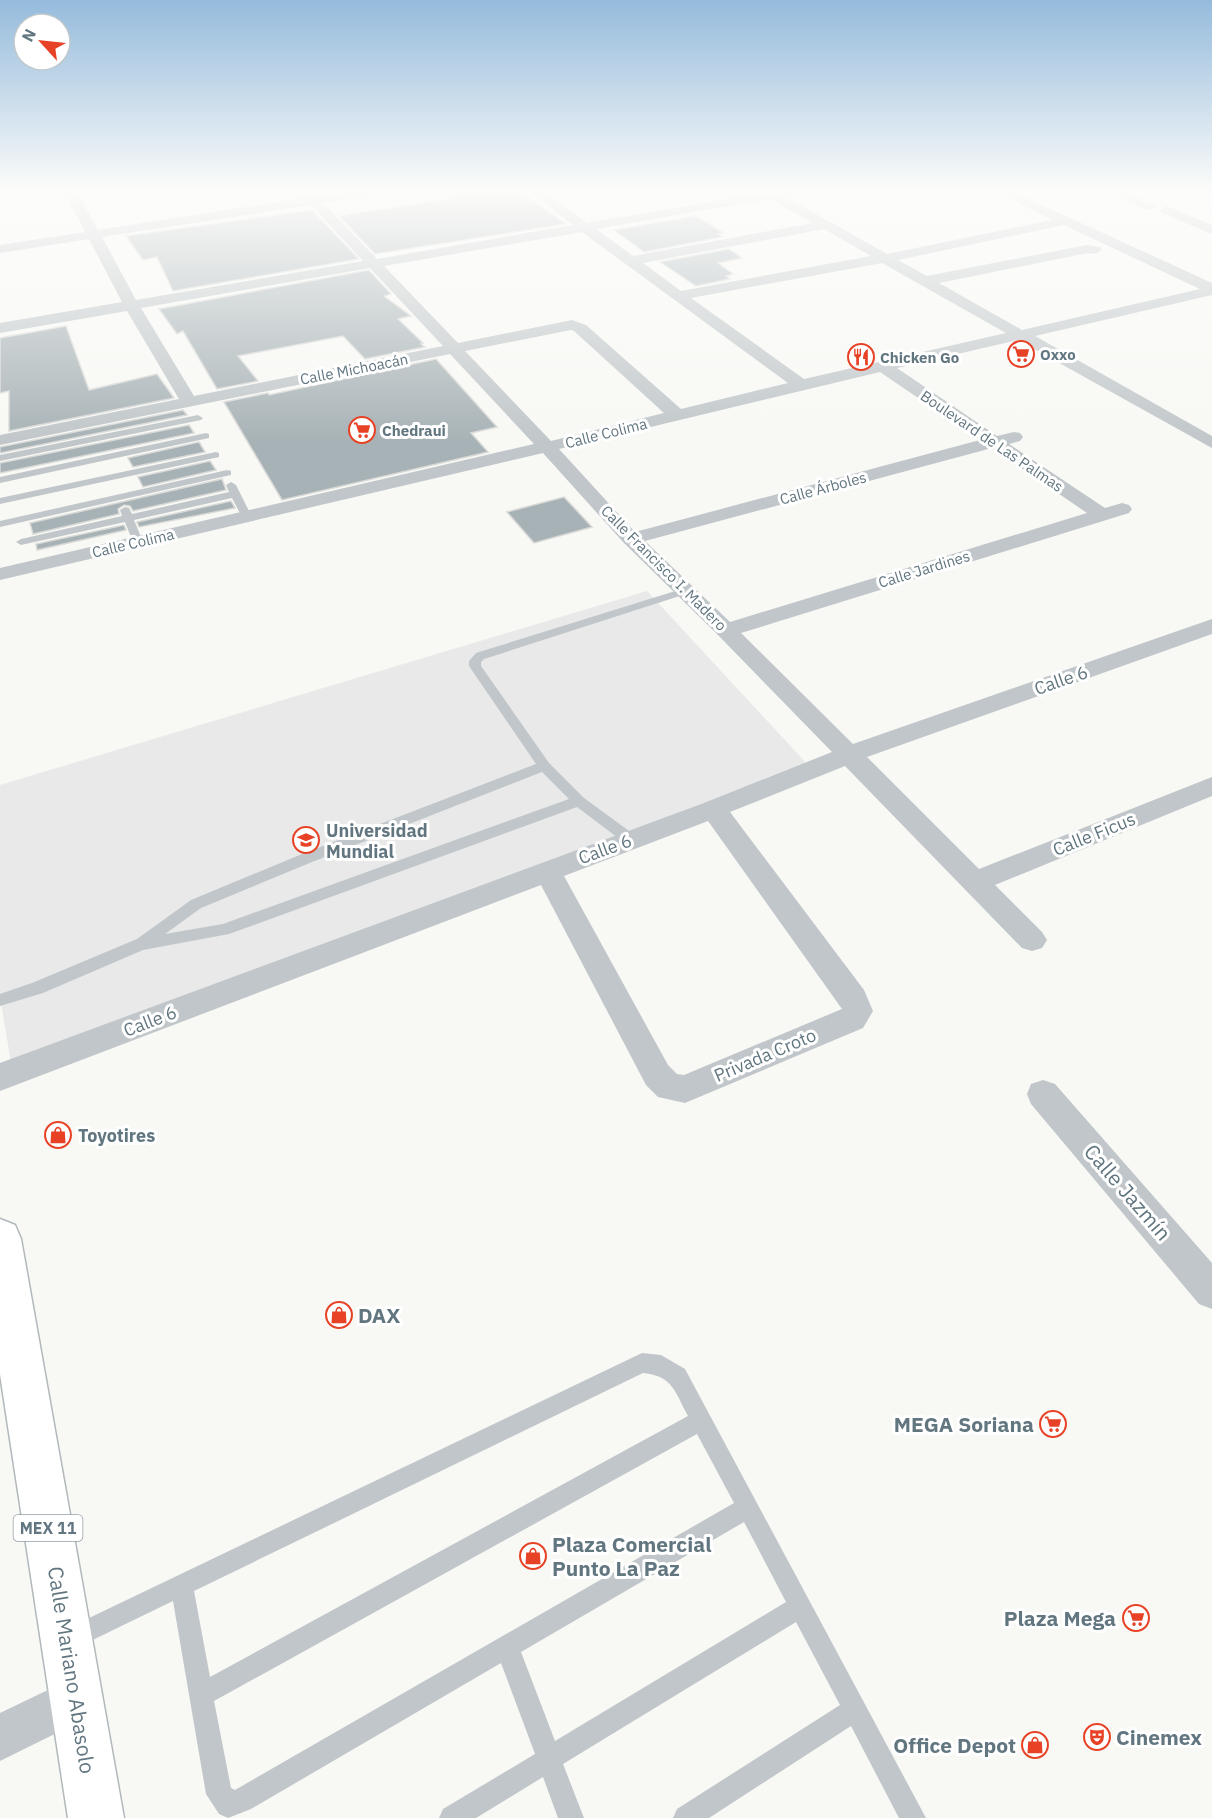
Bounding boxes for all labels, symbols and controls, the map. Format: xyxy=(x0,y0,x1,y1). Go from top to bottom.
north arrow xyxy=(12,12,72,72)
text: N xyxy=(17,25,40,45)
supermarket icon: Oxxo xyxy=(1006,339,1036,369)
restaurant icon: Chicken Go xyxy=(846,342,876,372)
place label: Oxxo xyxy=(1040,345,1076,364)
place label: Chicken Go xyxy=(880,348,959,367)
street label: Calle Michoacán xyxy=(298,349,410,389)
street label: Boulevard de Las Palmas xyxy=(917,386,1067,496)
street label: Calle Colima xyxy=(563,414,649,452)
supermarket icon: Chedraui xyxy=(347,415,377,445)
place label: Chedraui xyxy=(382,421,446,440)
street label: Calle Árboles xyxy=(778,467,868,509)
street label: Calle Francisco I. Madero xyxy=(597,501,731,635)
street label: Calle Colima xyxy=(90,524,176,562)
street label: Calle Jardines xyxy=(876,546,972,592)
street label: Calle 6 xyxy=(1031,660,1091,700)
street label: Calle Ficus xyxy=(1049,807,1139,861)
place label: Universidad Mundial xyxy=(326,819,428,863)
school or university icon: Universidad Mundial xyxy=(291,825,321,855)
street label: Calle 6 xyxy=(575,829,635,869)
street label: Calle 6 xyxy=(120,1000,180,1042)
street label: Privada Croto xyxy=(711,1023,819,1087)
shop icon: Toyotires xyxy=(43,1120,73,1150)
place label: Toyotires xyxy=(78,1124,155,1147)
street label: Calle Jazmín xyxy=(1078,1138,1178,1246)
shop icon: DAX xyxy=(324,1300,354,1330)
place label: DAX xyxy=(358,1301,400,1329)
supermarket icon: MEGA Soriana xyxy=(1038,1409,1068,1439)
place label: MEGA Soriana xyxy=(894,1410,1034,1438)
road number: MEX 11 xyxy=(14,1515,82,1541)
place label: Plaza Comercial Punto La Paz xyxy=(552,1530,712,1582)
shop icon: Plaza Comercial Punto La Paz xyxy=(518,1541,548,1571)
street label: Calle Mariano Abasolo xyxy=(42,1564,102,1776)
supermarket icon: Plaza Mega xyxy=(1121,1603,1151,1633)
place label: Plaza Mega xyxy=(1004,1604,1116,1632)
theatre icon: Cinemex xyxy=(1082,1722,1112,1752)
place label: Cinemex xyxy=(1116,1723,1202,1751)
shop icon: Office Depot xyxy=(1020,1730,1050,1760)
place label: Office Depot xyxy=(893,1731,1016,1759)

